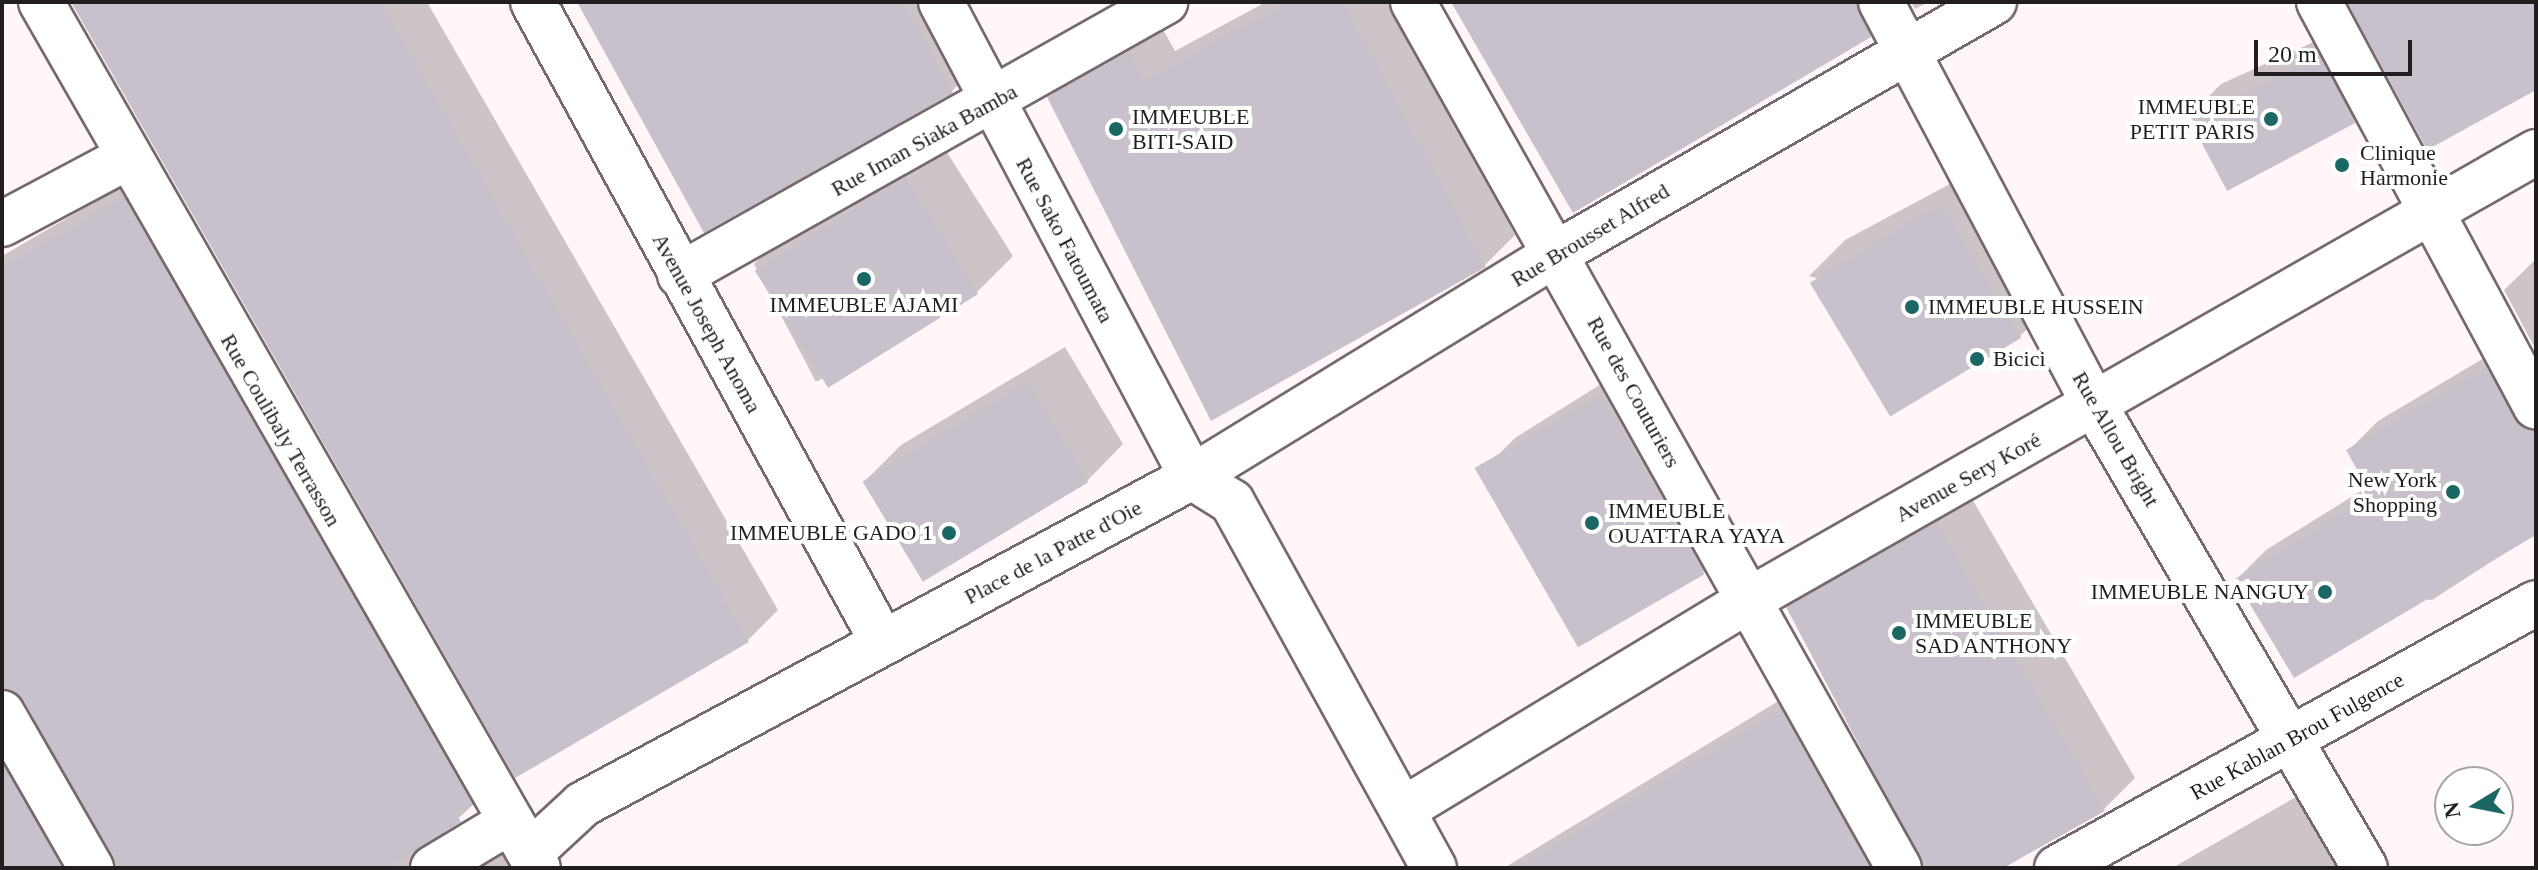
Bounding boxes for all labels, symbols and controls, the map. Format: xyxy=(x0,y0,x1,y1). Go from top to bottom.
scale bar xyxy=(2258,24,2416,74)
text: 20 m xyxy=(2268,41,2317,67)
street label: Rue Iman Siaka Bamba xyxy=(826,78,1022,202)
place label: IMMEUBLE PETIT PARIS xyxy=(2129,93,2255,144)
place label: IMMEUBLE BITI-SAID xyxy=(1132,103,1249,154)
marker: IMMEUBLE PETIT PARIS xyxy=(2262,110,2280,128)
marker: IMMEUBLE BITI-SAID xyxy=(1107,120,1125,138)
place label: Clinique Harmonie xyxy=(2360,139,2448,190)
street label: Rue Sako Fatoumata xyxy=(1010,153,1120,327)
marker: Clinique Harmonie xyxy=(2331,154,2353,176)
street label: Rue Brousset Alfred xyxy=(1506,177,1674,293)
street label: Avenue Joseph Anoma xyxy=(646,228,768,418)
marker: IMMEUBLE AJAMI xyxy=(855,270,873,288)
place label: IMMEUBLE AJAMI xyxy=(769,292,959,318)
place label: IMMEUBLE HUSSEIN xyxy=(1928,294,2144,320)
marker: IMMEUBLE HUSSEIN xyxy=(1903,298,1921,316)
street label: Rue des Couturiers xyxy=(1582,312,1686,472)
street label: Rue Coulibaly Terrasson xyxy=(215,329,347,531)
place label: Bicici xyxy=(1993,346,2046,372)
marker: Bicici xyxy=(1968,350,1986,368)
street label: Rue Allou Bright xyxy=(2066,366,2166,512)
street label: Avenue Sery Koré xyxy=(1891,426,2045,528)
place label: New York Shopping xyxy=(2347,466,2437,518)
marker: New York Shopping xyxy=(2444,483,2462,501)
street label: Place de la Patte d'Oie xyxy=(960,494,1146,610)
place label: IMMEUBLE OUATTARA YAYA xyxy=(1608,497,1787,548)
marker: IMMEUBLE OUATTARA YAYA xyxy=(1583,514,1601,532)
place label: IMMEUBLE GADO 1 xyxy=(730,520,933,546)
marker: IMMEUBLE GADO 1 xyxy=(940,524,958,542)
place label: IMMEUBLE NANGUY xyxy=(2091,579,2309,605)
marker: IMMEUBLE NANGUY xyxy=(2316,583,2334,601)
place label: IMMEUBLE SAD ANTHONY xyxy=(1915,607,2073,658)
marker: IMMEUBLE SAD ANTHONY xyxy=(1890,624,1908,642)
street label: Rue Kablan Brou Fulgence xyxy=(2186,666,2408,806)
north arrow xyxy=(2434,766,2514,846)
text: N xyxy=(2438,800,2466,820)

